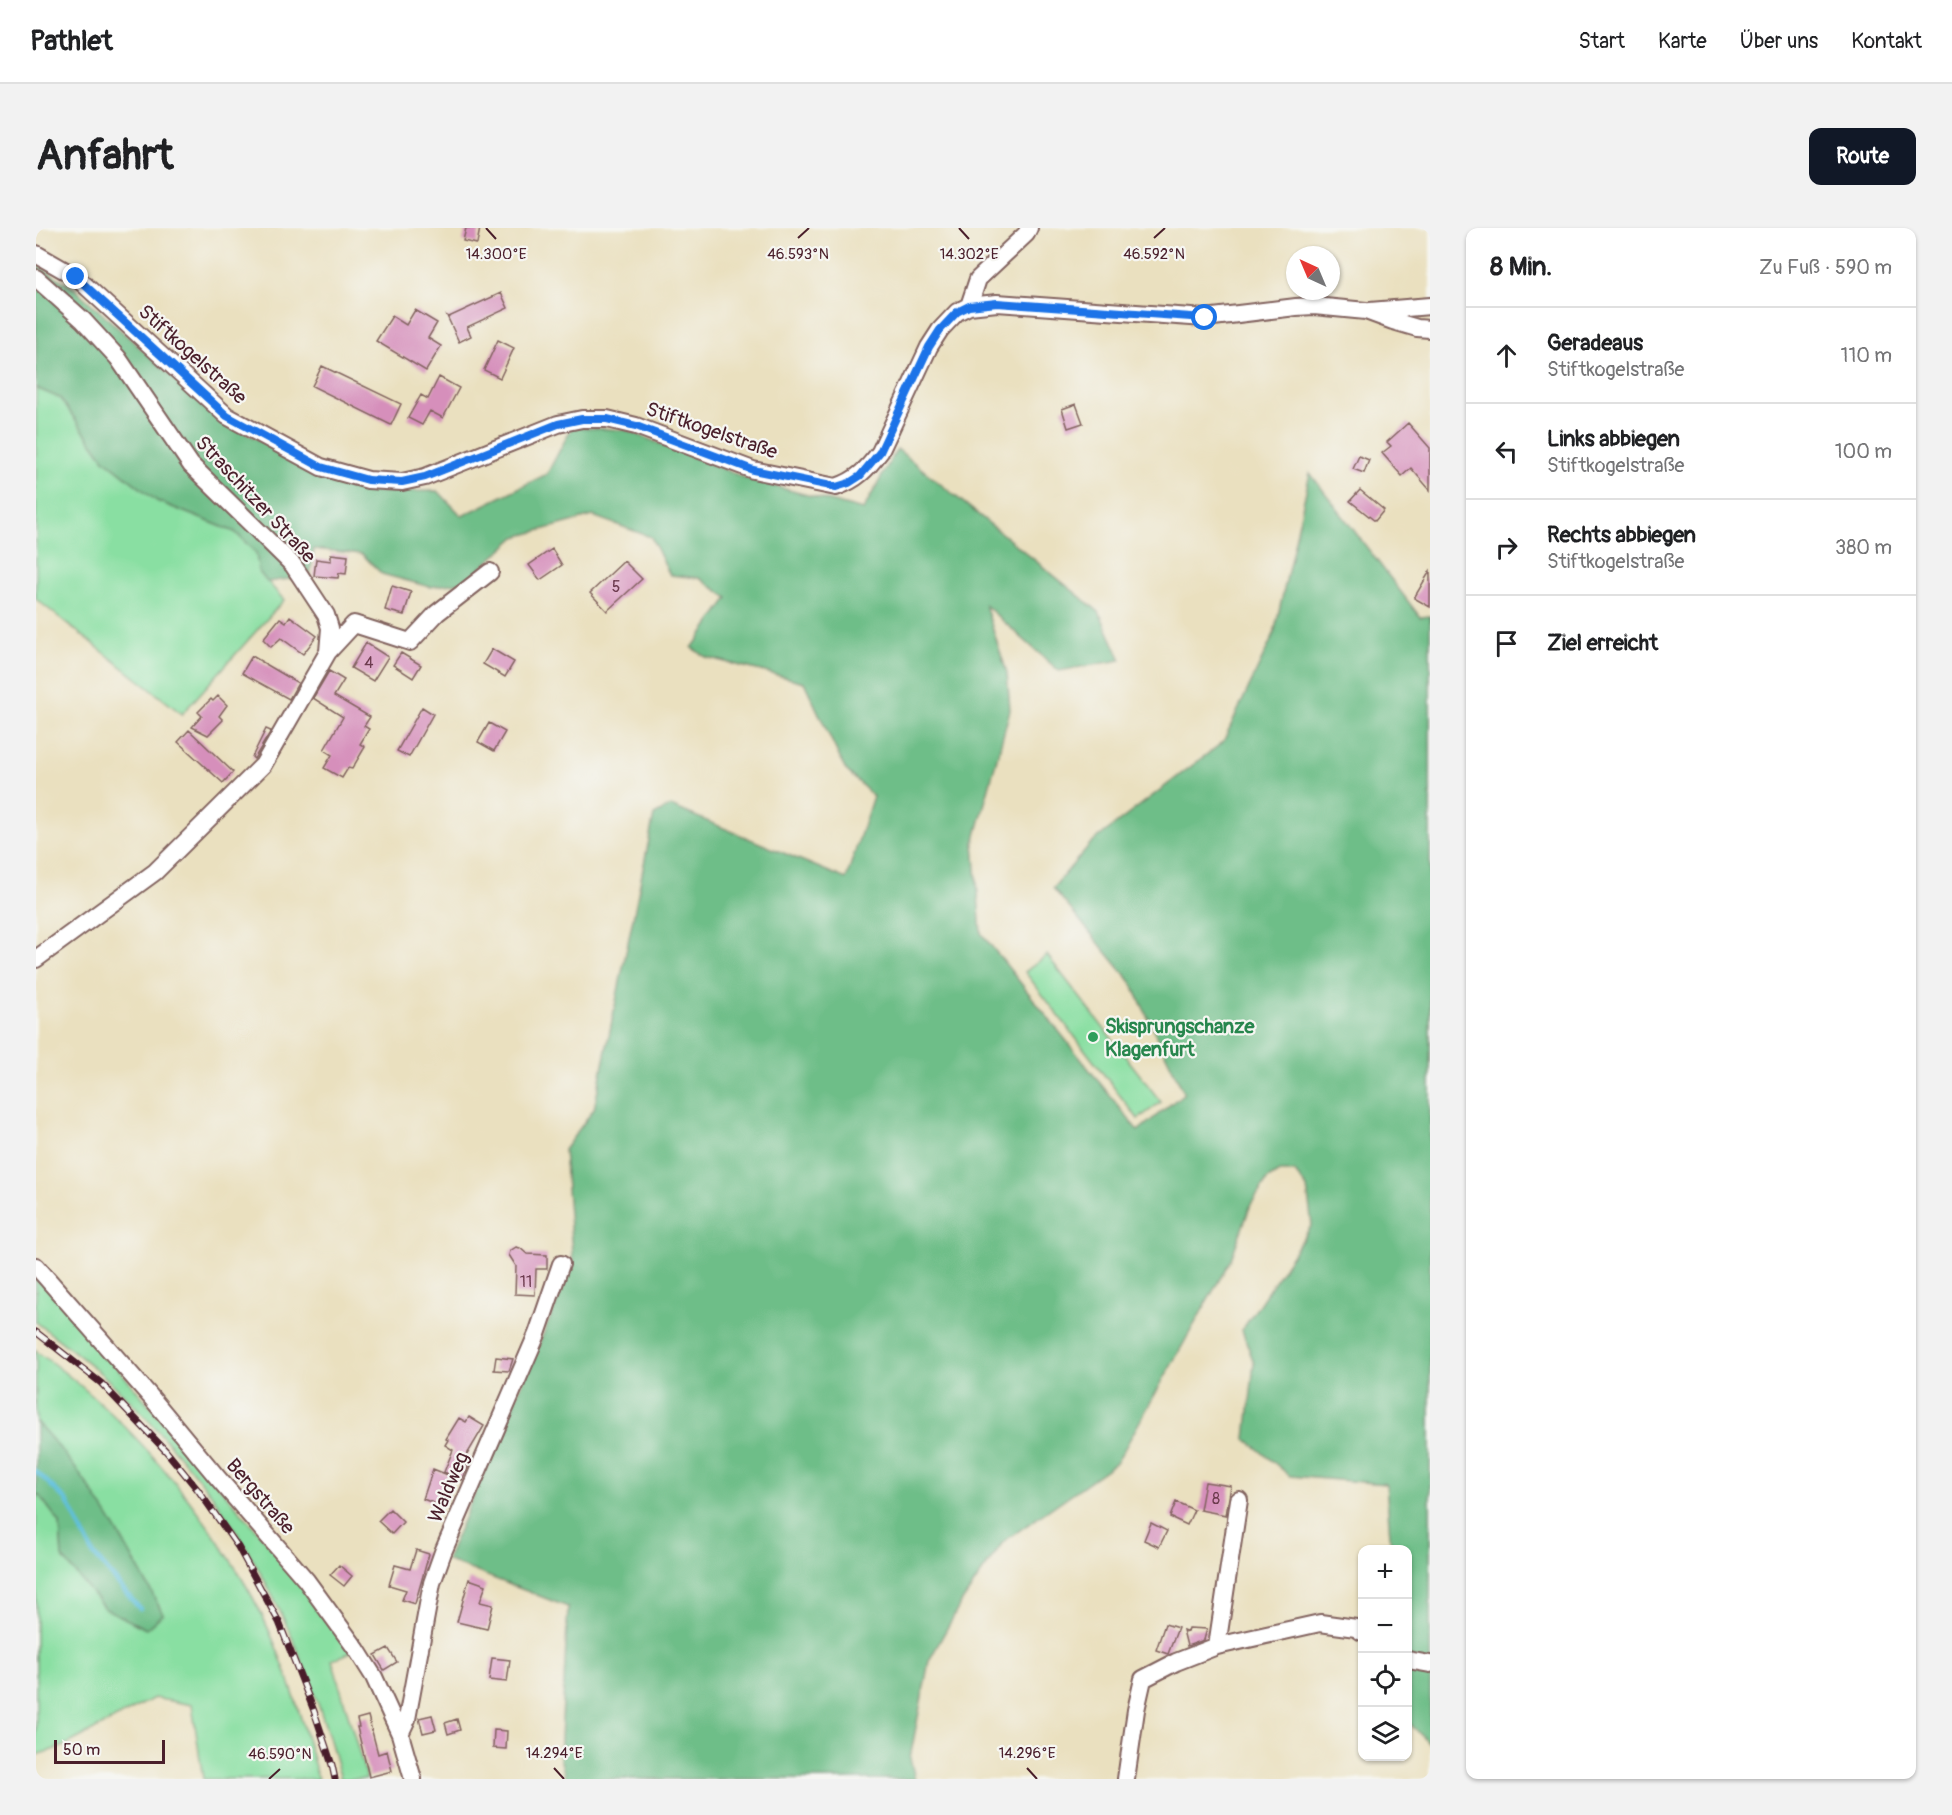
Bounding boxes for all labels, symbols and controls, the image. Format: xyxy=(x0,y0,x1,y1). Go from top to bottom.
text: Pathlet xyxy=(30,24,113,59)
text: Start xyxy=(1579,28,1625,55)
text: Karte xyxy=(1658,28,1707,55)
text: Über uns xyxy=(1740,28,1818,55)
text: Kontakt xyxy=(1851,28,1922,55)
button: Route xyxy=(1809,128,1916,185)
text: Anfahrt xyxy=(36,130,174,182)
text: 14.300°E xyxy=(465,245,527,264)
text: 46.593°N xyxy=(767,245,829,264)
text: 14.302°E xyxy=(939,245,999,264)
text: 46.592°N xyxy=(1123,245,1185,264)
north arrow xyxy=(1286,246,1340,300)
text: 8 Min. xyxy=(1490,251,1552,283)
text: Zu Fuß · 590 m xyxy=(1759,255,1892,280)
route end xyxy=(62,263,88,289)
street label: Stiftkogelstraße xyxy=(133,299,252,410)
route start xyxy=(1191,304,1217,330)
text: Geradeaus xyxy=(1547,329,1643,357)
icon: ahead xyxy=(1490,339,1523,372)
text: 110 m xyxy=(1841,343,1892,368)
text: Stiftkogelstraße xyxy=(1547,357,1684,382)
street label: Stiftkogelstraße xyxy=(643,396,781,465)
text: Links abbiegen xyxy=(1547,425,1680,453)
street label: Straschitzer Straße xyxy=(190,430,321,568)
icon: left xyxy=(1490,435,1523,468)
text: 100 m xyxy=(1835,439,1892,464)
text: Stiftkogelstraße xyxy=(1547,453,1684,478)
text: Rechts abbiegen xyxy=(1547,521,1696,549)
icon: right xyxy=(1490,531,1523,564)
text: 380 m xyxy=(1835,535,1892,560)
text: Stiftkogelstraße xyxy=(1547,549,1684,574)
house number: 5 xyxy=(612,577,620,597)
icon: arrive xyxy=(1490,627,1523,660)
text: Ziel erreicht xyxy=(1547,629,1658,657)
house number: 4 xyxy=(364,653,374,673)
place label: Skisprungschanze Klagenfurt xyxy=(1105,1014,1255,1062)
marker: Skisprungschanze Klagenfurt xyxy=(1086,1030,1100,1044)
house number: 11 xyxy=(520,1272,532,1292)
street label: Waldweg xyxy=(422,1448,474,1526)
street label: Bergstraße xyxy=(221,1453,301,1540)
house number: 8 xyxy=(1212,1489,1220,1509)
map controls xyxy=(1358,1545,1412,1761)
button: + xyxy=(1358,1545,1412,1599)
button: − xyxy=(1358,1599,1412,1653)
button: locate xyxy=(1358,1653,1412,1707)
button: layers xyxy=(1358,1707,1412,1761)
scale bar xyxy=(54,1737,165,1764)
text: 50 m xyxy=(63,1740,100,1760)
text: 14.294°E xyxy=(525,1744,583,1763)
text: 14.296°E xyxy=(998,1744,1056,1763)
text: 46.590°N xyxy=(248,1745,312,1764)

